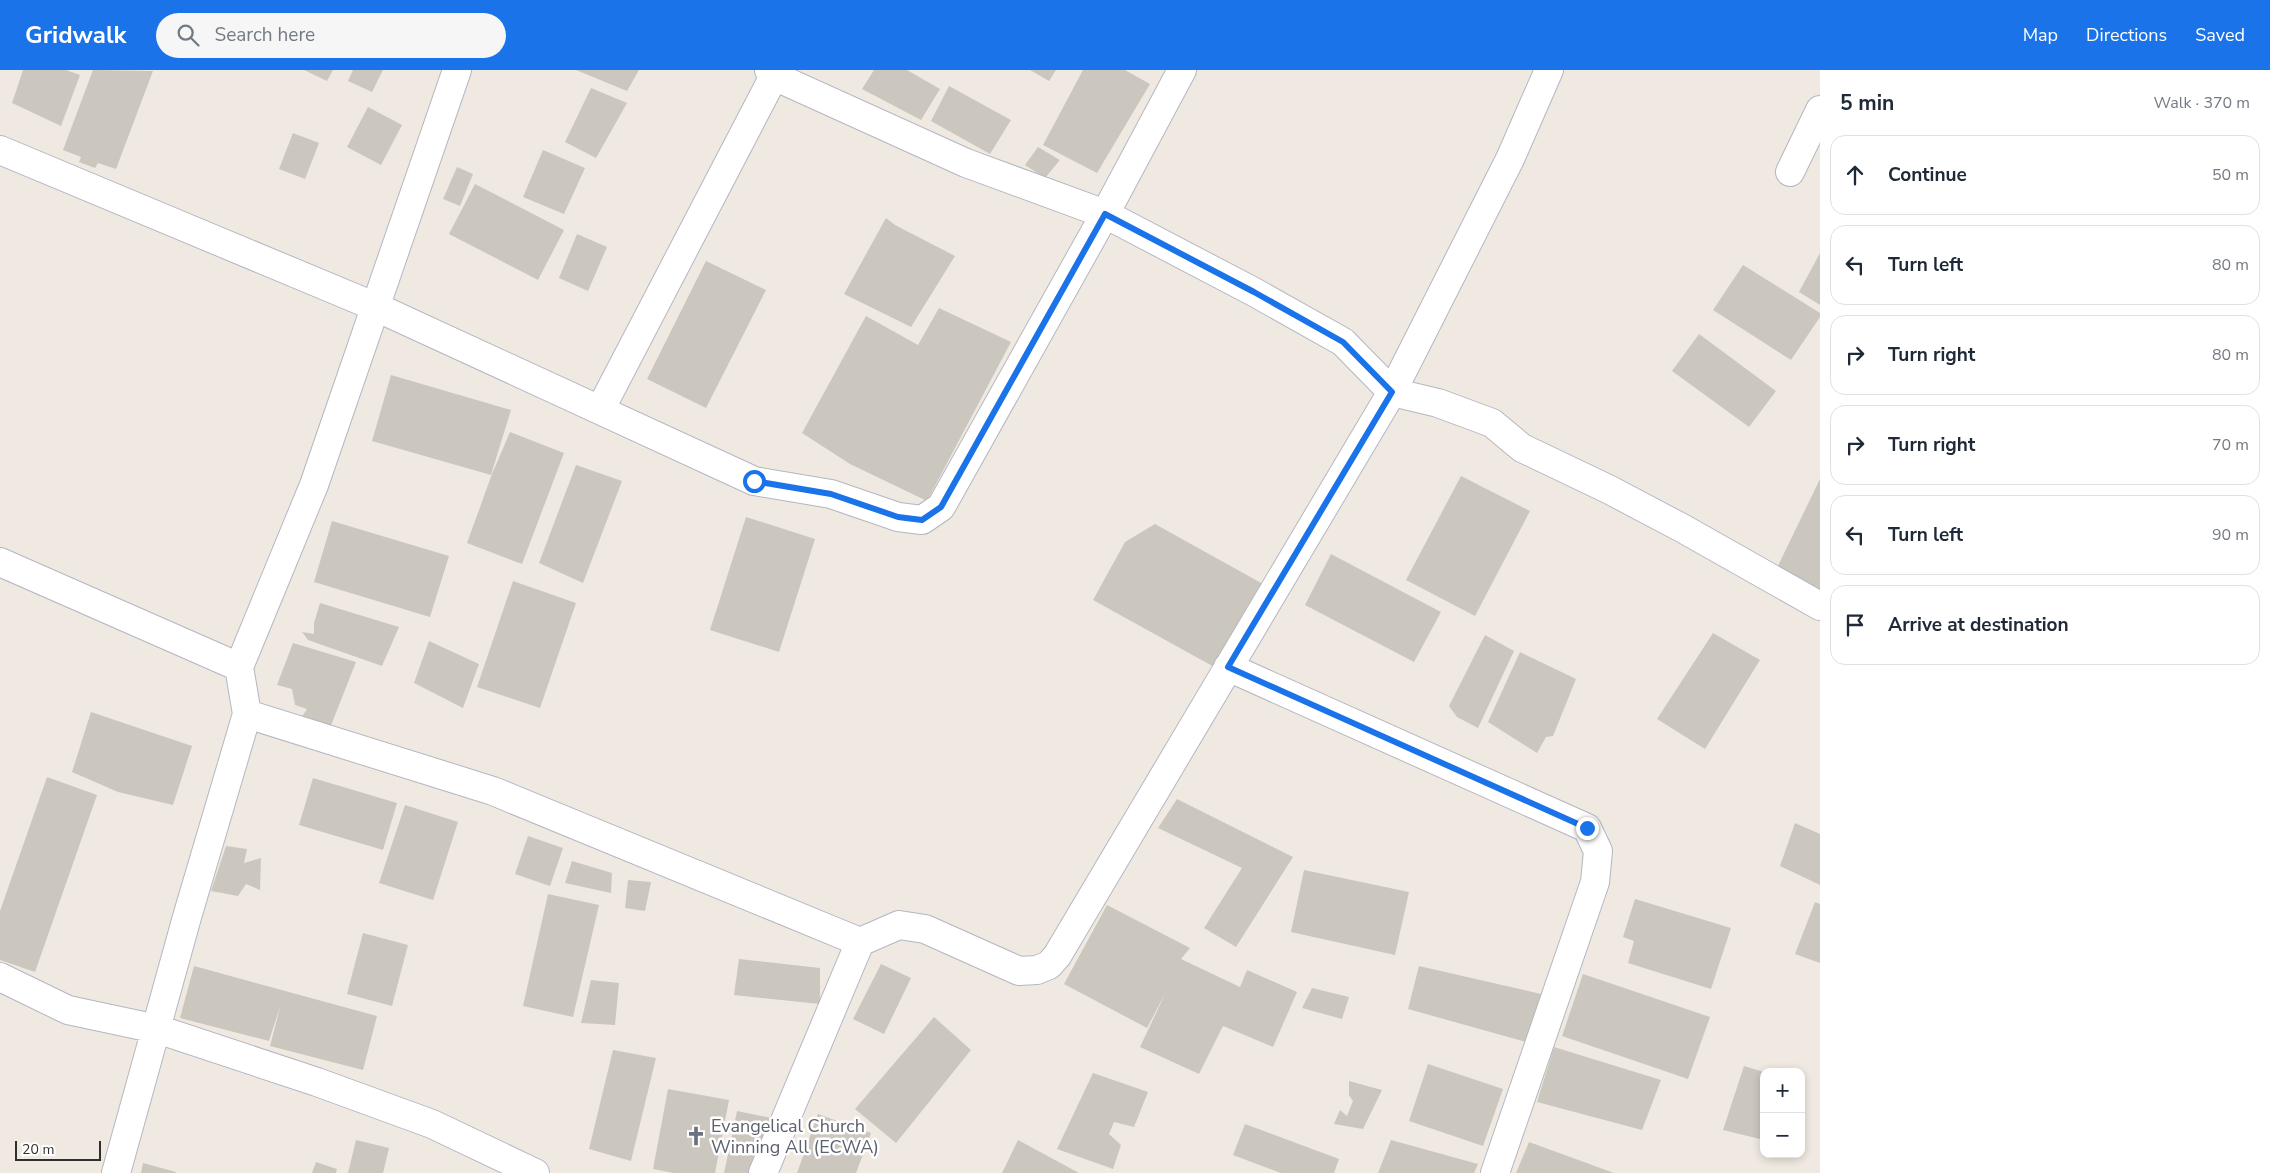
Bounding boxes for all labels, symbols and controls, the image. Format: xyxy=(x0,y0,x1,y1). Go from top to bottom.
search box xyxy=(156,13,506,58)
text: Gridwalk xyxy=(25,19,126,51)
icon: search xyxy=(174,21,202,49)
text: Search here xyxy=(214,22,315,48)
text: Map xyxy=(2023,23,2058,47)
text: Directions xyxy=(2086,23,2167,47)
text: Saved xyxy=(2195,23,2245,47)
text: 5 min xyxy=(1840,89,1894,117)
text: Walk · 370 m xyxy=(2154,92,2250,114)
icon: ahead xyxy=(1841,161,1869,189)
text: Continue xyxy=(1888,162,1967,188)
text: 50 m xyxy=(2212,164,2249,186)
icon: left xyxy=(1841,251,1869,279)
text: Turn left xyxy=(1888,252,1963,278)
text: 80 m xyxy=(2212,254,2249,276)
icon: right xyxy=(1841,341,1869,369)
text: Turn right xyxy=(1888,342,1975,368)
text: 80 m xyxy=(2212,344,2249,366)
icon: right xyxy=(1841,431,1869,459)
text: Turn right xyxy=(1888,432,1975,458)
text: 70 m xyxy=(2212,434,2249,456)
route start xyxy=(743,470,766,493)
icon: left xyxy=(1841,521,1869,549)
text: Turn left xyxy=(1888,522,1963,548)
text: 90 m xyxy=(2212,524,2249,546)
icon: arrive xyxy=(1841,611,1869,639)
text: Arrive at destination xyxy=(1888,612,2069,638)
route end xyxy=(1576,817,1599,840)
map controls xyxy=(1760,1068,1805,1158)
button: + xyxy=(1760,1068,1805,1113)
button: − xyxy=(1760,1113,1805,1158)
place label: Evangelical Church Winning All (ECWA) xyxy=(711,1114,879,1159)
church icon: Evangelical Church Winning All (ECWA) xyxy=(685,1125,707,1147)
scale bar xyxy=(15,1138,101,1161)
text: 20 m xyxy=(22,1140,54,1159)

